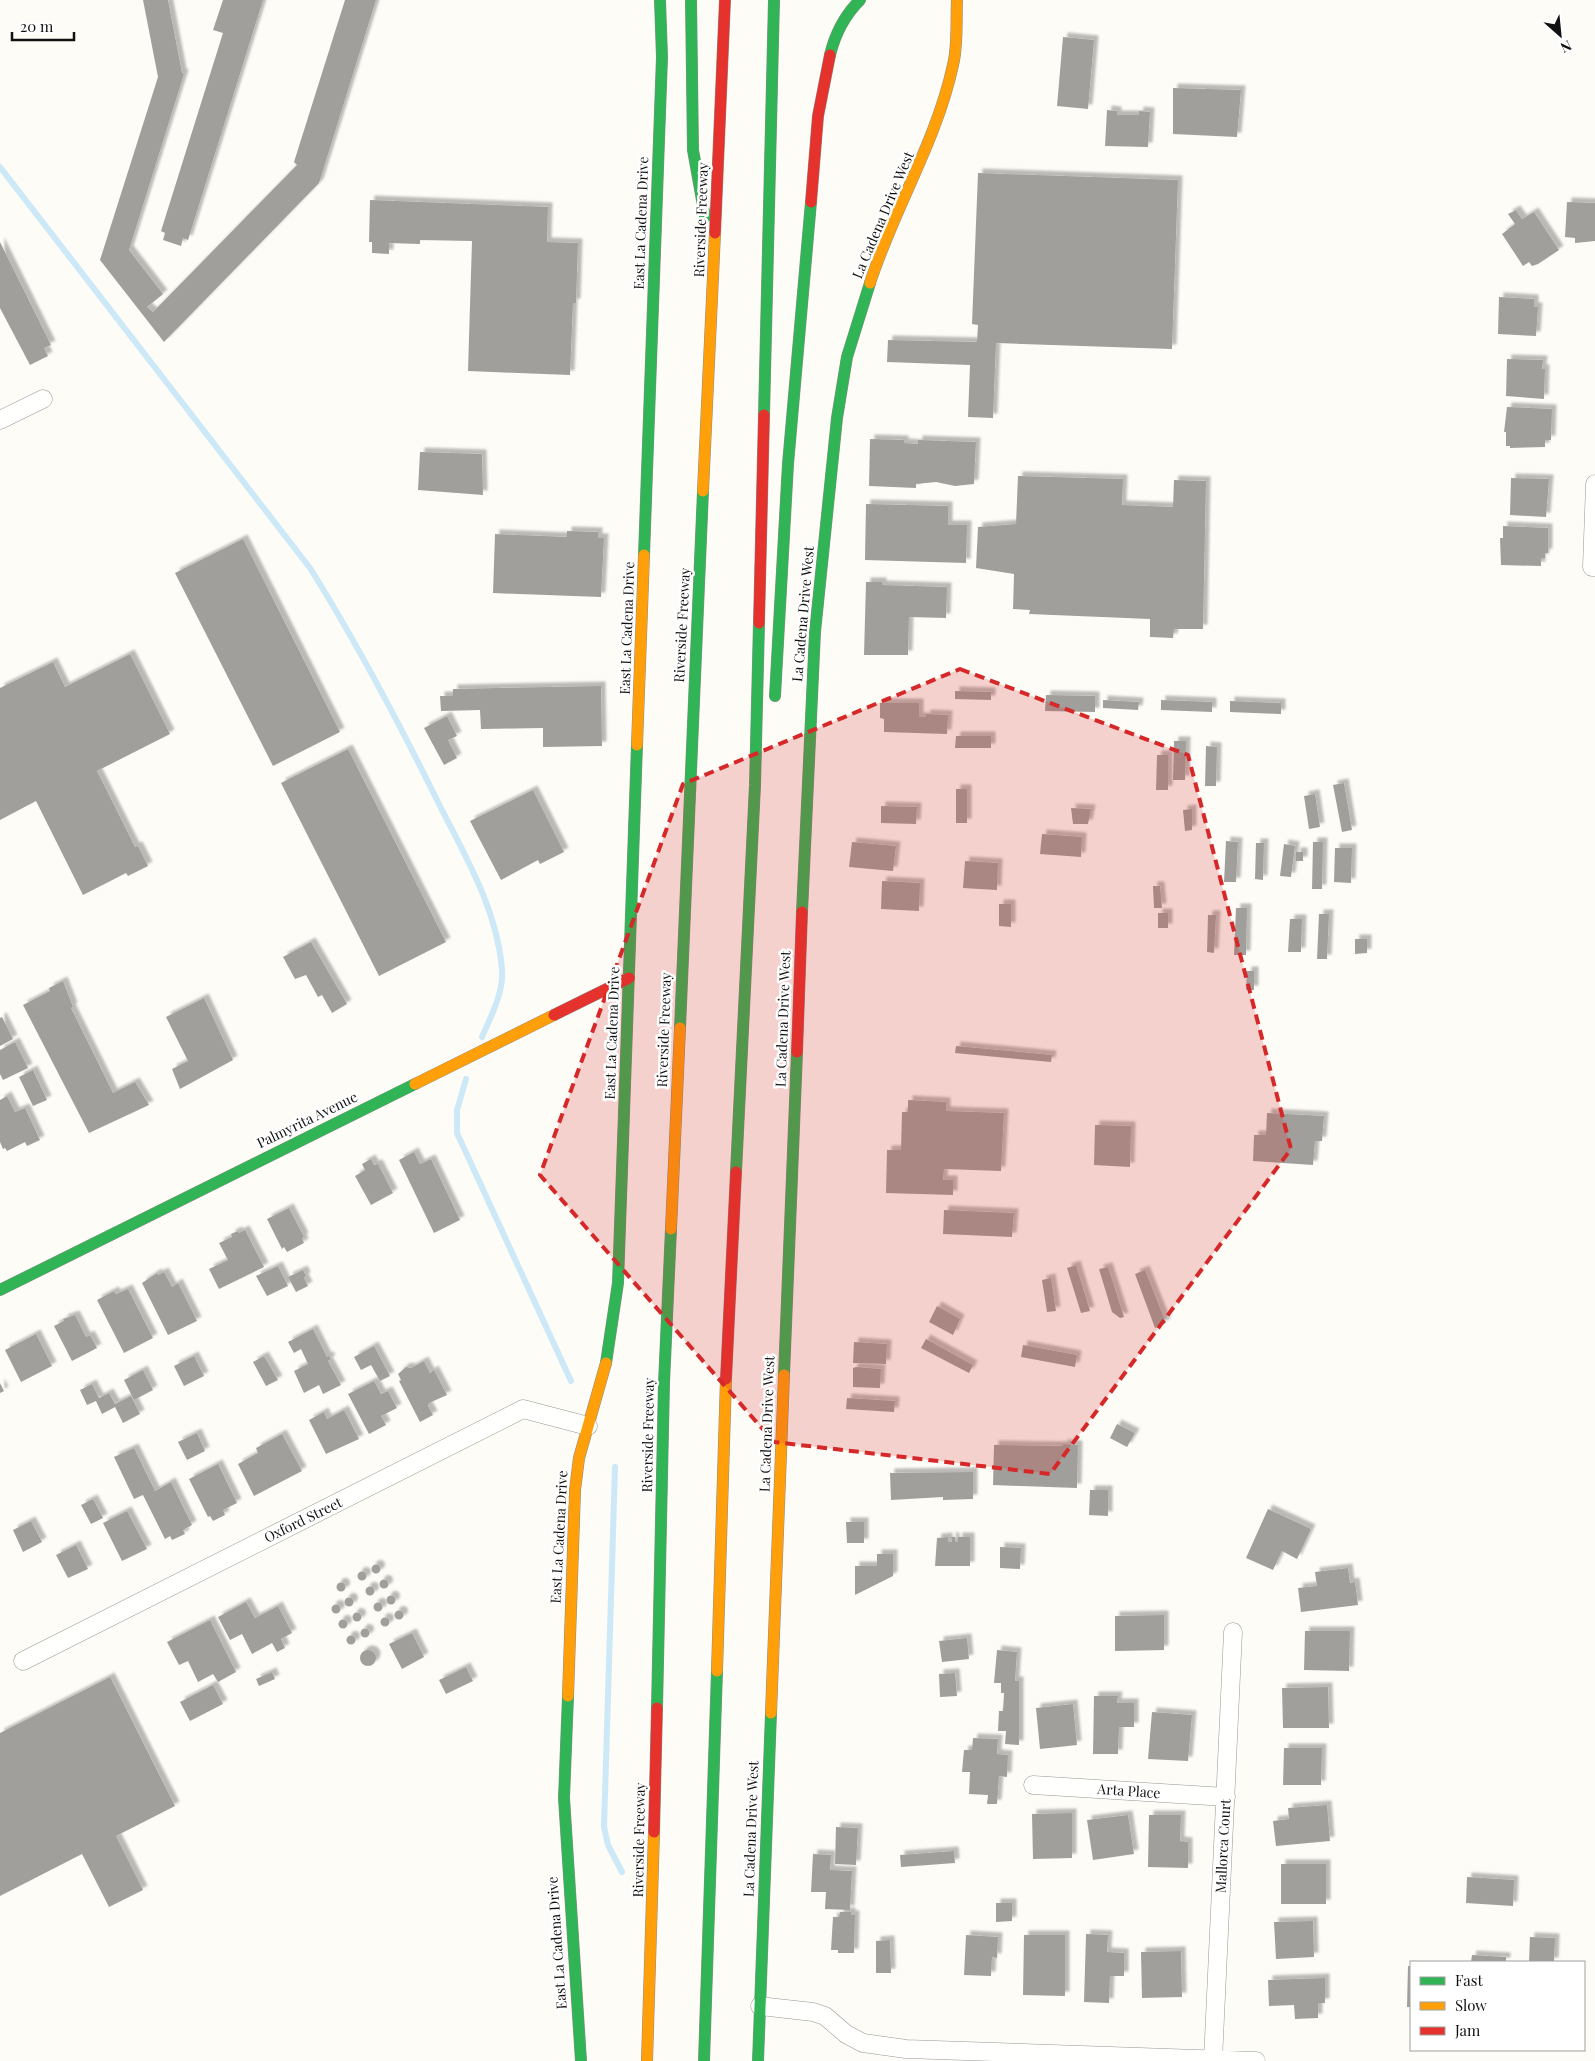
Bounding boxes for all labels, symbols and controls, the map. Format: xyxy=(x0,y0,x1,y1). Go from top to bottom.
scale bar xyxy=(12,10,75,42)
north arrow xyxy=(1535,10,1585,60)
text: 20 m xyxy=(20,16,54,36)
text: N xyxy=(1557,36,1575,58)
street label: La Cadena Drive West xyxy=(847,147,918,281)
street label: East La Cadena Drive xyxy=(629,156,652,290)
street label: Riverside Freeway xyxy=(689,162,712,278)
street label: La Cadena Drive West xyxy=(787,544,818,683)
street label: East La Cadena Drive xyxy=(615,561,638,695)
street label: Riverside Freeway xyxy=(669,567,694,683)
street label: La Cadena Drive West xyxy=(771,950,794,1087)
street label: East La Cadena Drive xyxy=(600,966,623,1100)
street label: Riverside Freeway xyxy=(652,972,675,1088)
street label: Palmyrita Avenue xyxy=(253,1087,360,1152)
street label: La Cadena Drive West xyxy=(755,1355,778,1492)
street label: Riverside Freeway xyxy=(637,1377,658,1493)
street label: East La Cadena Drive xyxy=(546,1470,571,1604)
street label: Oxford Street xyxy=(261,1492,346,1547)
street label: La Cadena Drive West xyxy=(739,1760,762,1897)
street label: Arta Place xyxy=(1096,1779,1161,1802)
street label: Riverside Freeway xyxy=(628,1782,649,1898)
street label: Mallorca Court xyxy=(1211,1797,1235,1894)
street label: East La Cadena Drive xyxy=(542,1876,571,2010)
legend xyxy=(1410,1961,1585,2051)
text: Fast xyxy=(1455,1970,1484,1990)
text: Slow xyxy=(1455,1995,1487,2015)
text: Jam xyxy=(1454,2020,1481,2040)

